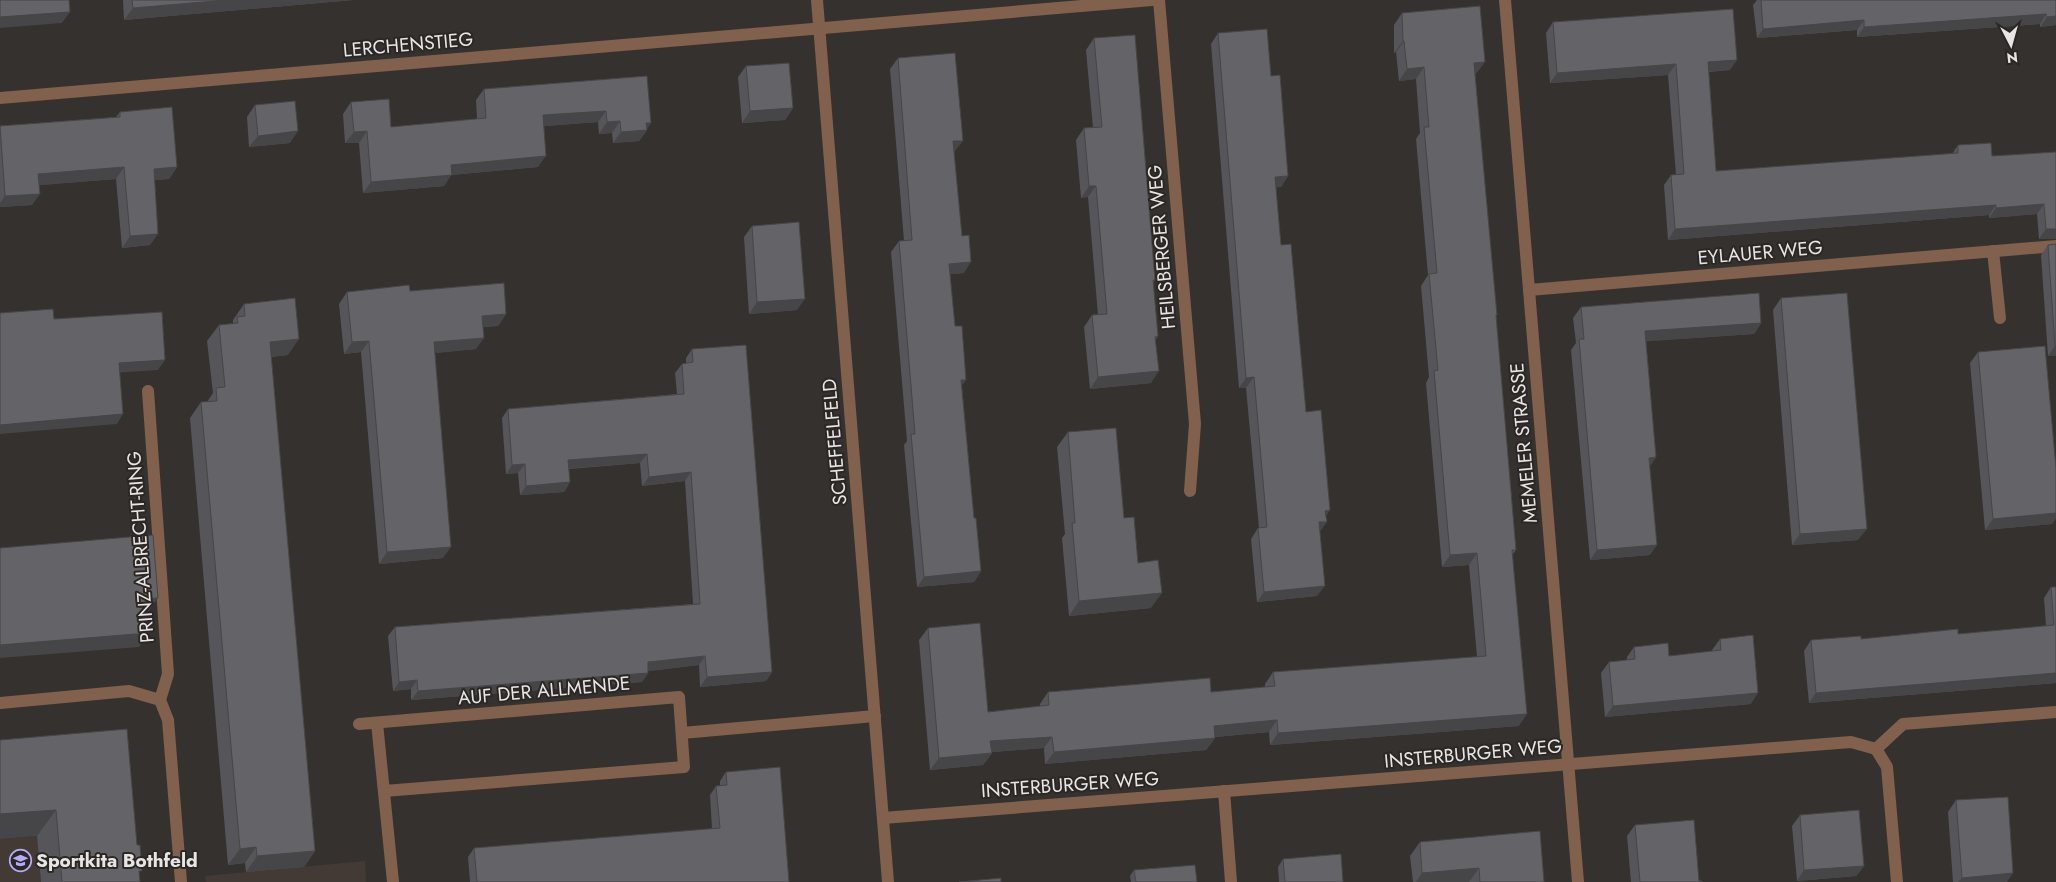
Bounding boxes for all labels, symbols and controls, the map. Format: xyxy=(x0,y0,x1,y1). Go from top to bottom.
north arrow xyxy=(1986,20,2036,70)
street label: LERCHENSTIEG xyxy=(342,25,474,64)
text: N xyxy=(2006,47,2019,68)
street label: HEILSBERGER WEG xyxy=(1141,164,1182,330)
street label: EYLAUER WEG xyxy=(1696,234,1824,271)
street label: MEMELER STRASSE xyxy=(1503,362,1544,524)
street label: SCHEFFELFELD xyxy=(816,378,853,506)
street label: PRINZ-ALBRECHT-RING xyxy=(120,450,161,644)
street label: AUF DER ALLMENDE xyxy=(457,670,631,711)
street label: INSTERBURGER WEG xyxy=(1383,732,1563,775)
street label: INSTERBURGER WEG xyxy=(980,765,1160,804)
place label: Sportkita Bothfeld xyxy=(36,847,198,874)
school or university icon: Sportkita Bothfeld xyxy=(8,848,32,872)

